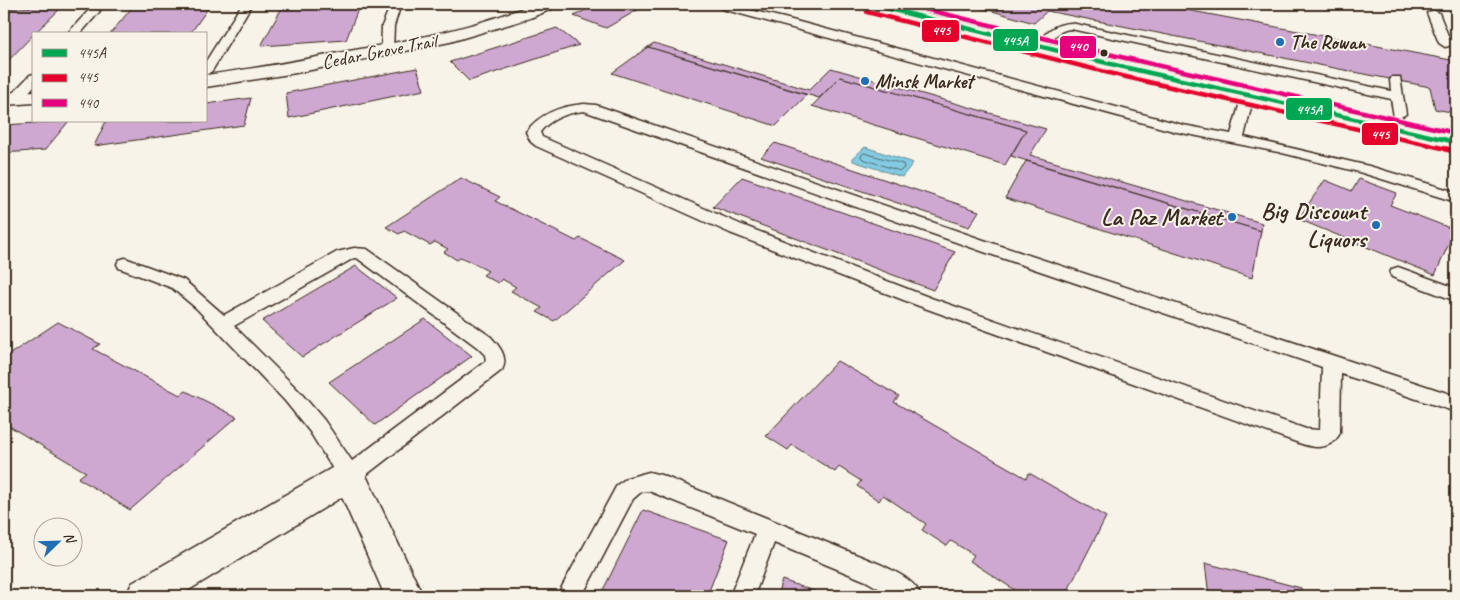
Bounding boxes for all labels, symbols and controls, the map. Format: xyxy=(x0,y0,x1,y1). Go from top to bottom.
line badge: 445 xyxy=(921,19,960,43)
text: 445 xyxy=(932,22,952,39)
street label: Cedar Grove Trail xyxy=(320,27,442,75)
line badge: 445A xyxy=(992,28,1039,52)
place label: The Rowan xyxy=(1290,30,1367,55)
legend xyxy=(32,32,208,122)
text: 445A xyxy=(1002,32,1029,49)
line badge: 440 xyxy=(1059,35,1097,59)
marker: The Rowan xyxy=(1274,36,1286,48)
text: 440 xyxy=(1069,38,1089,55)
text: 445A xyxy=(78,44,107,63)
unlabelled marker xyxy=(1099,48,1109,58)
text: 445 xyxy=(78,68,100,87)
place label: Minsk Market xyxy=(875,69,976,94)
marker: Minsk Market xyxy=(859,75,871,87)
text: 440 xyxy=(78,94,100,113)
line badge: 445A xyxy=(1285,97,1333,121)
text: 445A xyxy=(1296,101,1323,118)
line badge: 445 xyxy=(1361,122,1399,146)
text: 445 xyxy=(1371,126,1391,143)
place label: Big Discount Liquors xyxy=(1261,196,1369,254)
place label: La Paz Market xyxy=(1101,202,1225,232)
marker: La Paz Market xyxy=(1226,211,1238,223)
marker: Big Discount Liquors xyxy=(1370,219,1382,231)
north arrow xyxy=(32,518,82,568)
text: N xyxy=(60,530,80,547)

